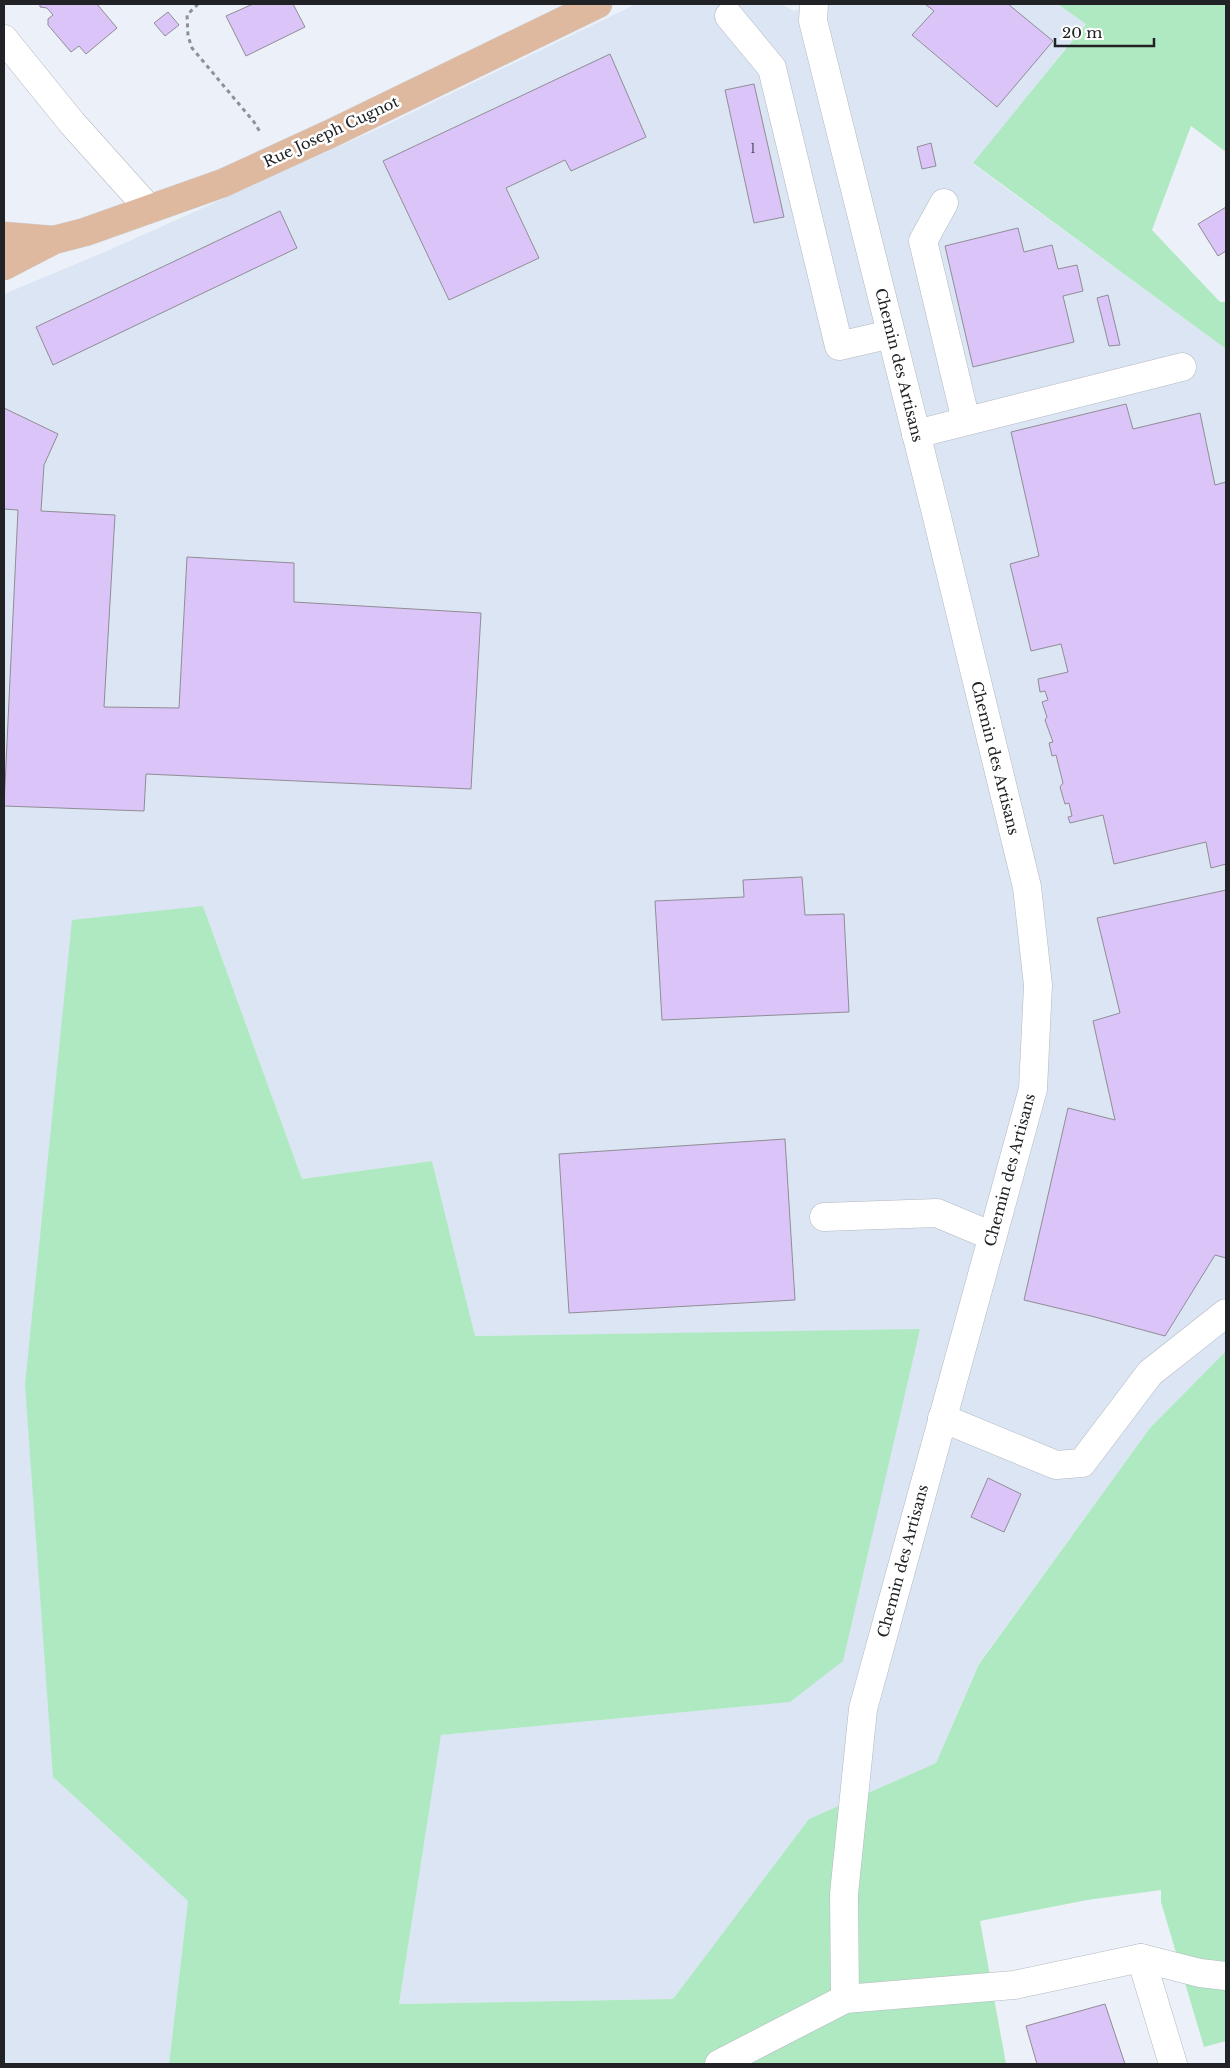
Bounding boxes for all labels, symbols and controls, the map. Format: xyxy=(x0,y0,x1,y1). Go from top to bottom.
scale bar xyxy=(1055,15,1154,47)
text: 20 m xyxy=(1062,23,1102,42)
street label: Rue Joseph Cugnot xyxy=(260,92,402,171)
house number: 1 xyxy=(750,141,756,156)
street label: Chemin des Artisans xyxy=(871,286,928,444)
street label: Chemin des Artisans xyxy=(967,679,1024,837)
street label: Chemin des Artisans xyxy=(980,1091,1039,1249)
street label: Chemin des Artisans xyxy=(873,1482,932,1640)

